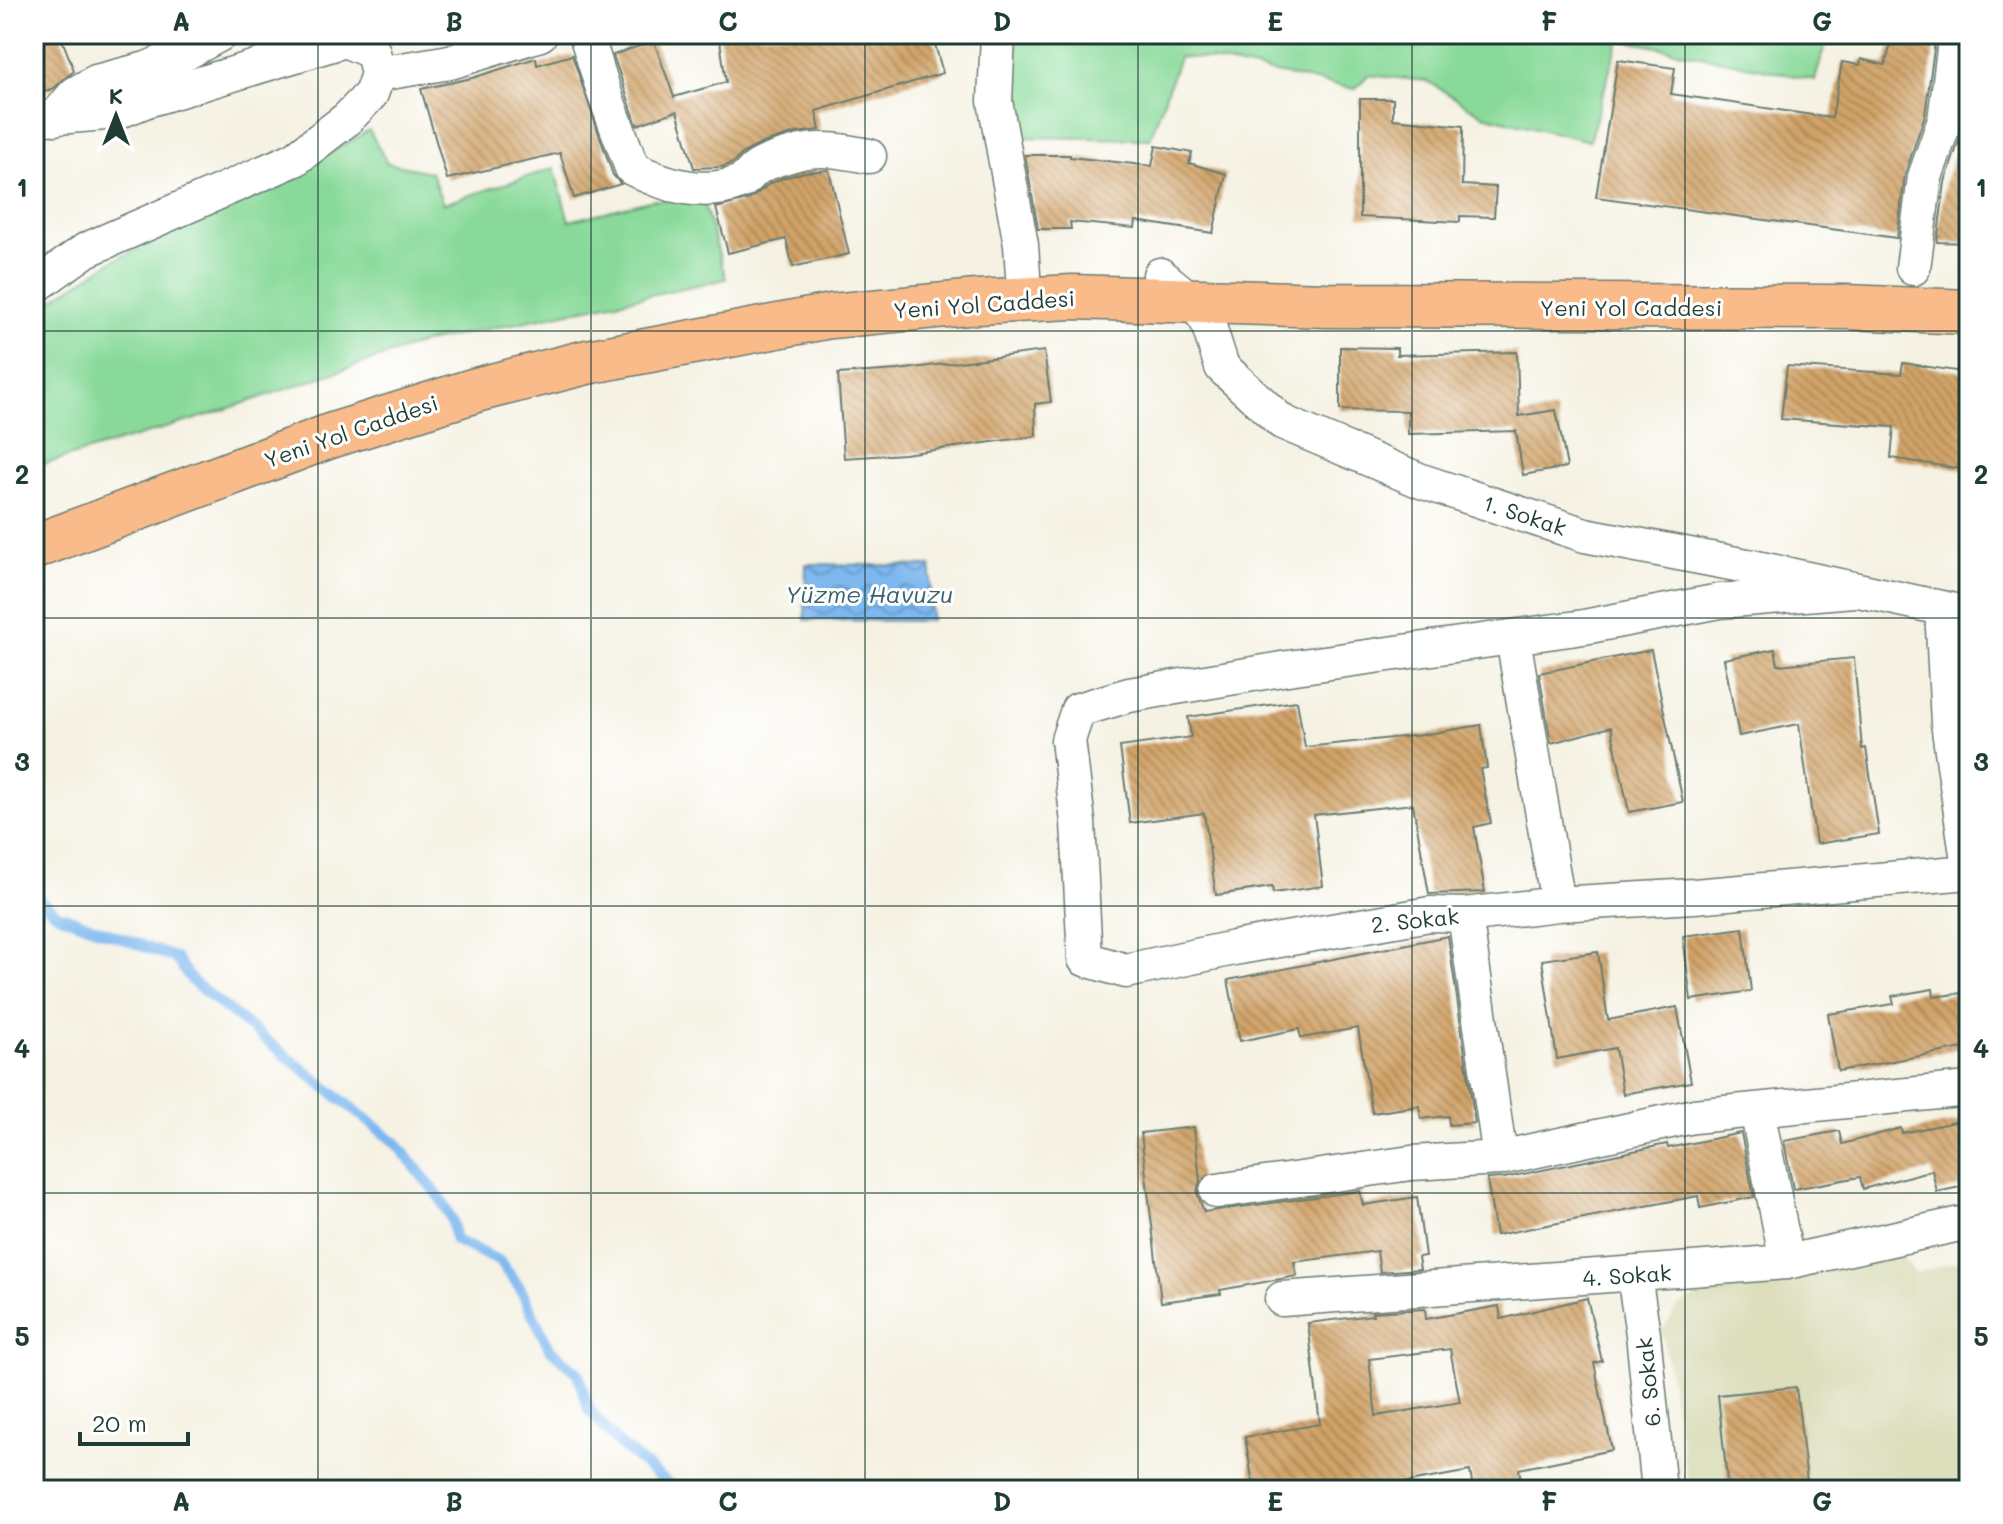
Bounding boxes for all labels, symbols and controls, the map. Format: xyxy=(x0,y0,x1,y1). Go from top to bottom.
text: A xyxy=(172,4,190,38)
text: B xyxy=(445,4,463,38)
text: C xyxy=(718,4,738,38)
text: D xyxy=(993,4,1011,38)
text: E xyxy=(1267,4,1283,38)
text: F xyxy=(1541,4,1557,38)
text: G xyxy=(1812,4,1832,38)
north arrow xyxy=(76,76,156,156)
text: K xyxy=(109,81,123,110)
text: 1 xyxy=(16,170,28,204)
text: 1 xyxy=(1975,170,1987,204)
street label: Yeni Yol Caddesi xyxy=(892,283,1076,325)
street label: Yeni Yol Caddesi xyxy=(1540,293,1722,322)
street label: Yeni Yol Caddesi xyxy=(260,388,442,474)
text: 2 xyxy=(15,457,29,491)
text: 2 xyxy=(1974,457,1988,491)
street label: 1. Sokak xyxy=(1480,488,1570,542)
water label: Yüzme Havuzu xyxy=(785,578,953,609)
text: 3 xyxy=(14,744,30,778)
text: 3 xyxy=(1973,744,1989,778)
street label: 2. Sokak xyxy=(1370,901,1460,939)
text: 4 xyxy=(14,1031,30,1065)
text: 4 xyxy=(1973,1031,1989,1065)
street label: 4. Sokak xyxy=(1582,1257,1672,1293)
text: 5 xyxy=(14,1319,30,1353)
text: 5 xyxy=(1973,1319,1989,1353)
street label: 6. Sokak xyxy=(1629,1336,1667,1428)
scale bar xyxy=(80,1396,188,1446)
text: 20 m xyxy=(92,1407,147,1438)
text: A xyxy=(172,1484,190,1518)
text: B xyxy=(445,1484,463,1518)
text: C xyxy=(718,1484,738,1518)
text: D xyxy=(993,1484,1011,1518)
text: E xyxy=(1267,1484,1283,1518)
text: F xyxy=(1541,1484,1557,1518)
text: G xyxy=(1812,1484,1832,1518)

